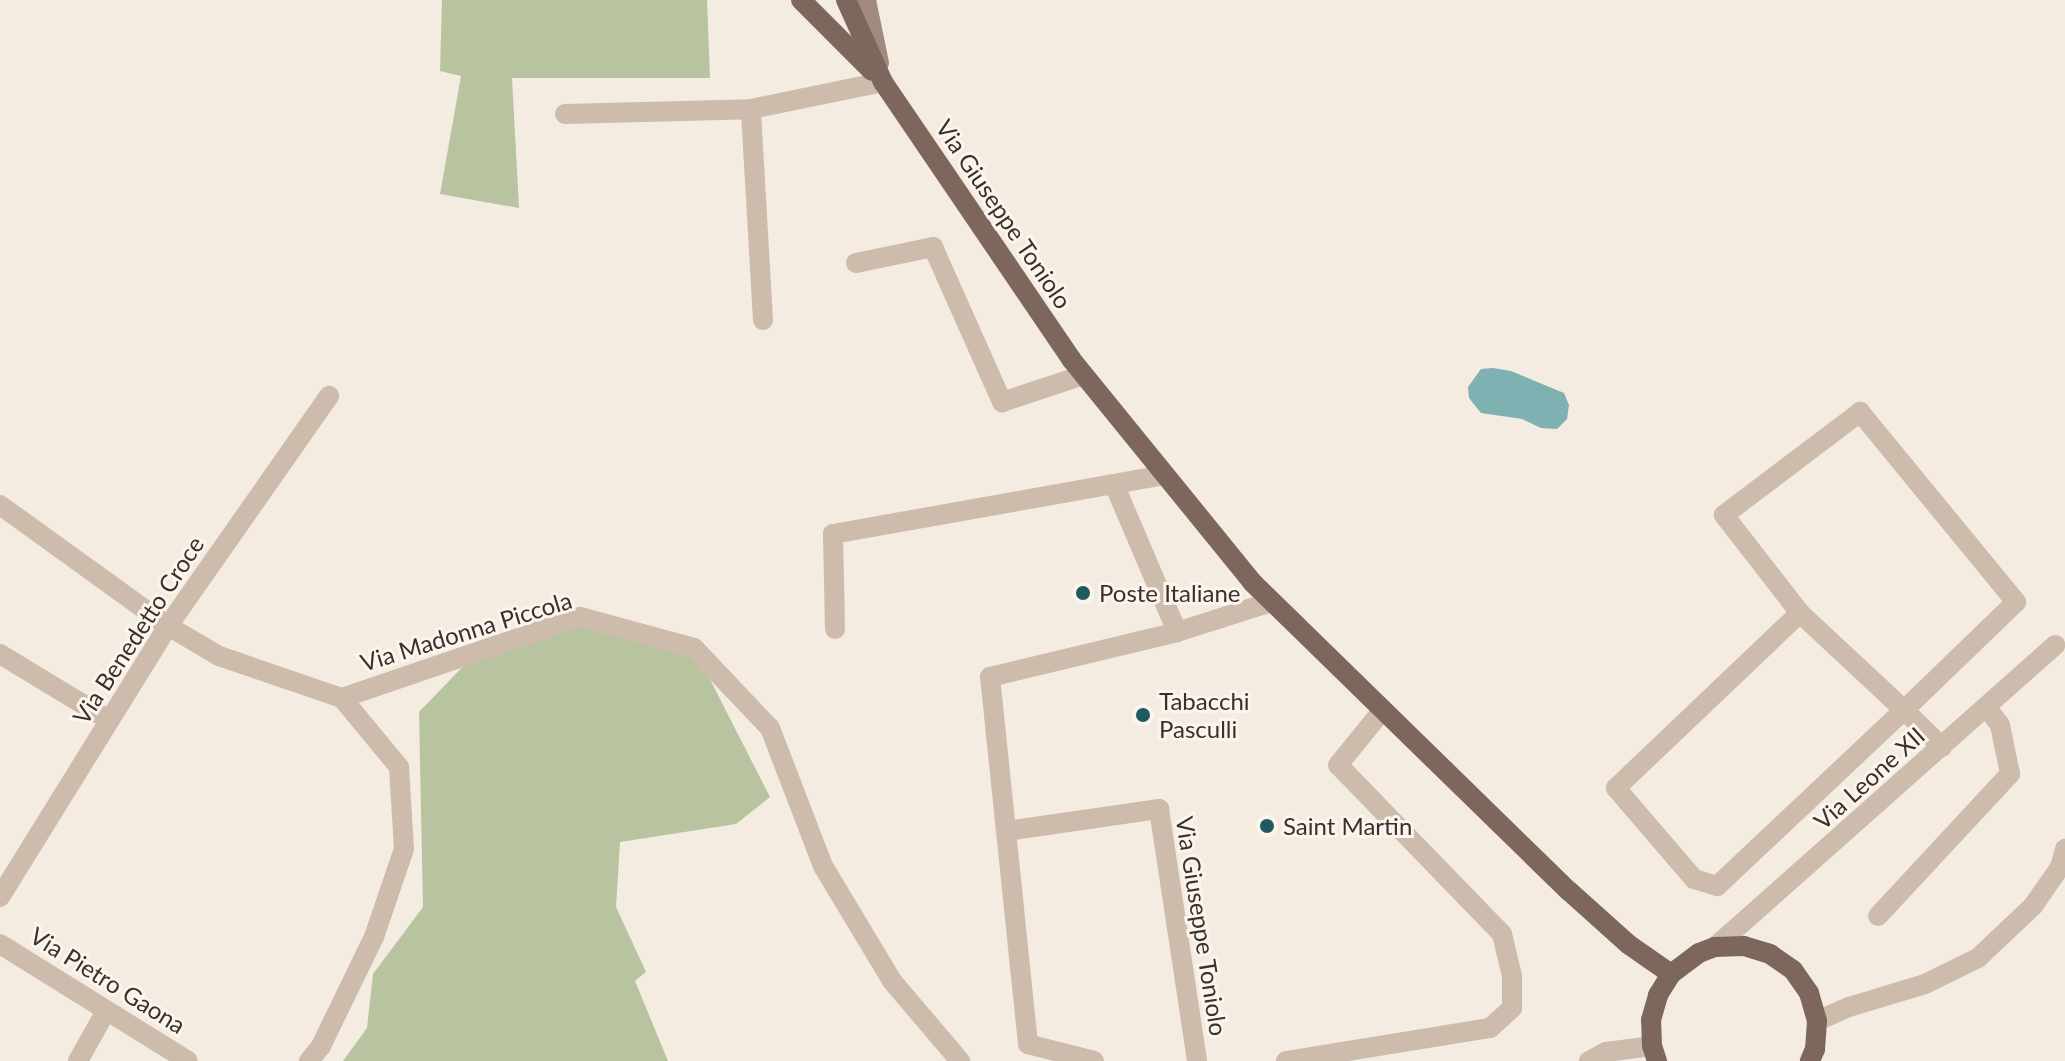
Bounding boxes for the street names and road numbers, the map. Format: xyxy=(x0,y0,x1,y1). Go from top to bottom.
street label: Via Giuseppe Toniolo xyxy=(930,114,1078,314)
street label: Via Benedetto Croce xyxy=(67,531,209,729)
street label: Via Madonna Piccola xyxy=(357,585,575,677)
street label: Via Leone XII xyxy=(1808,721,1930,835)
street label: Via Giuseppe Toniolo xyxy=(1170,814,1234,1038)
street label: Via Pietro Gaona xyxy=(25,921,191,1039)

